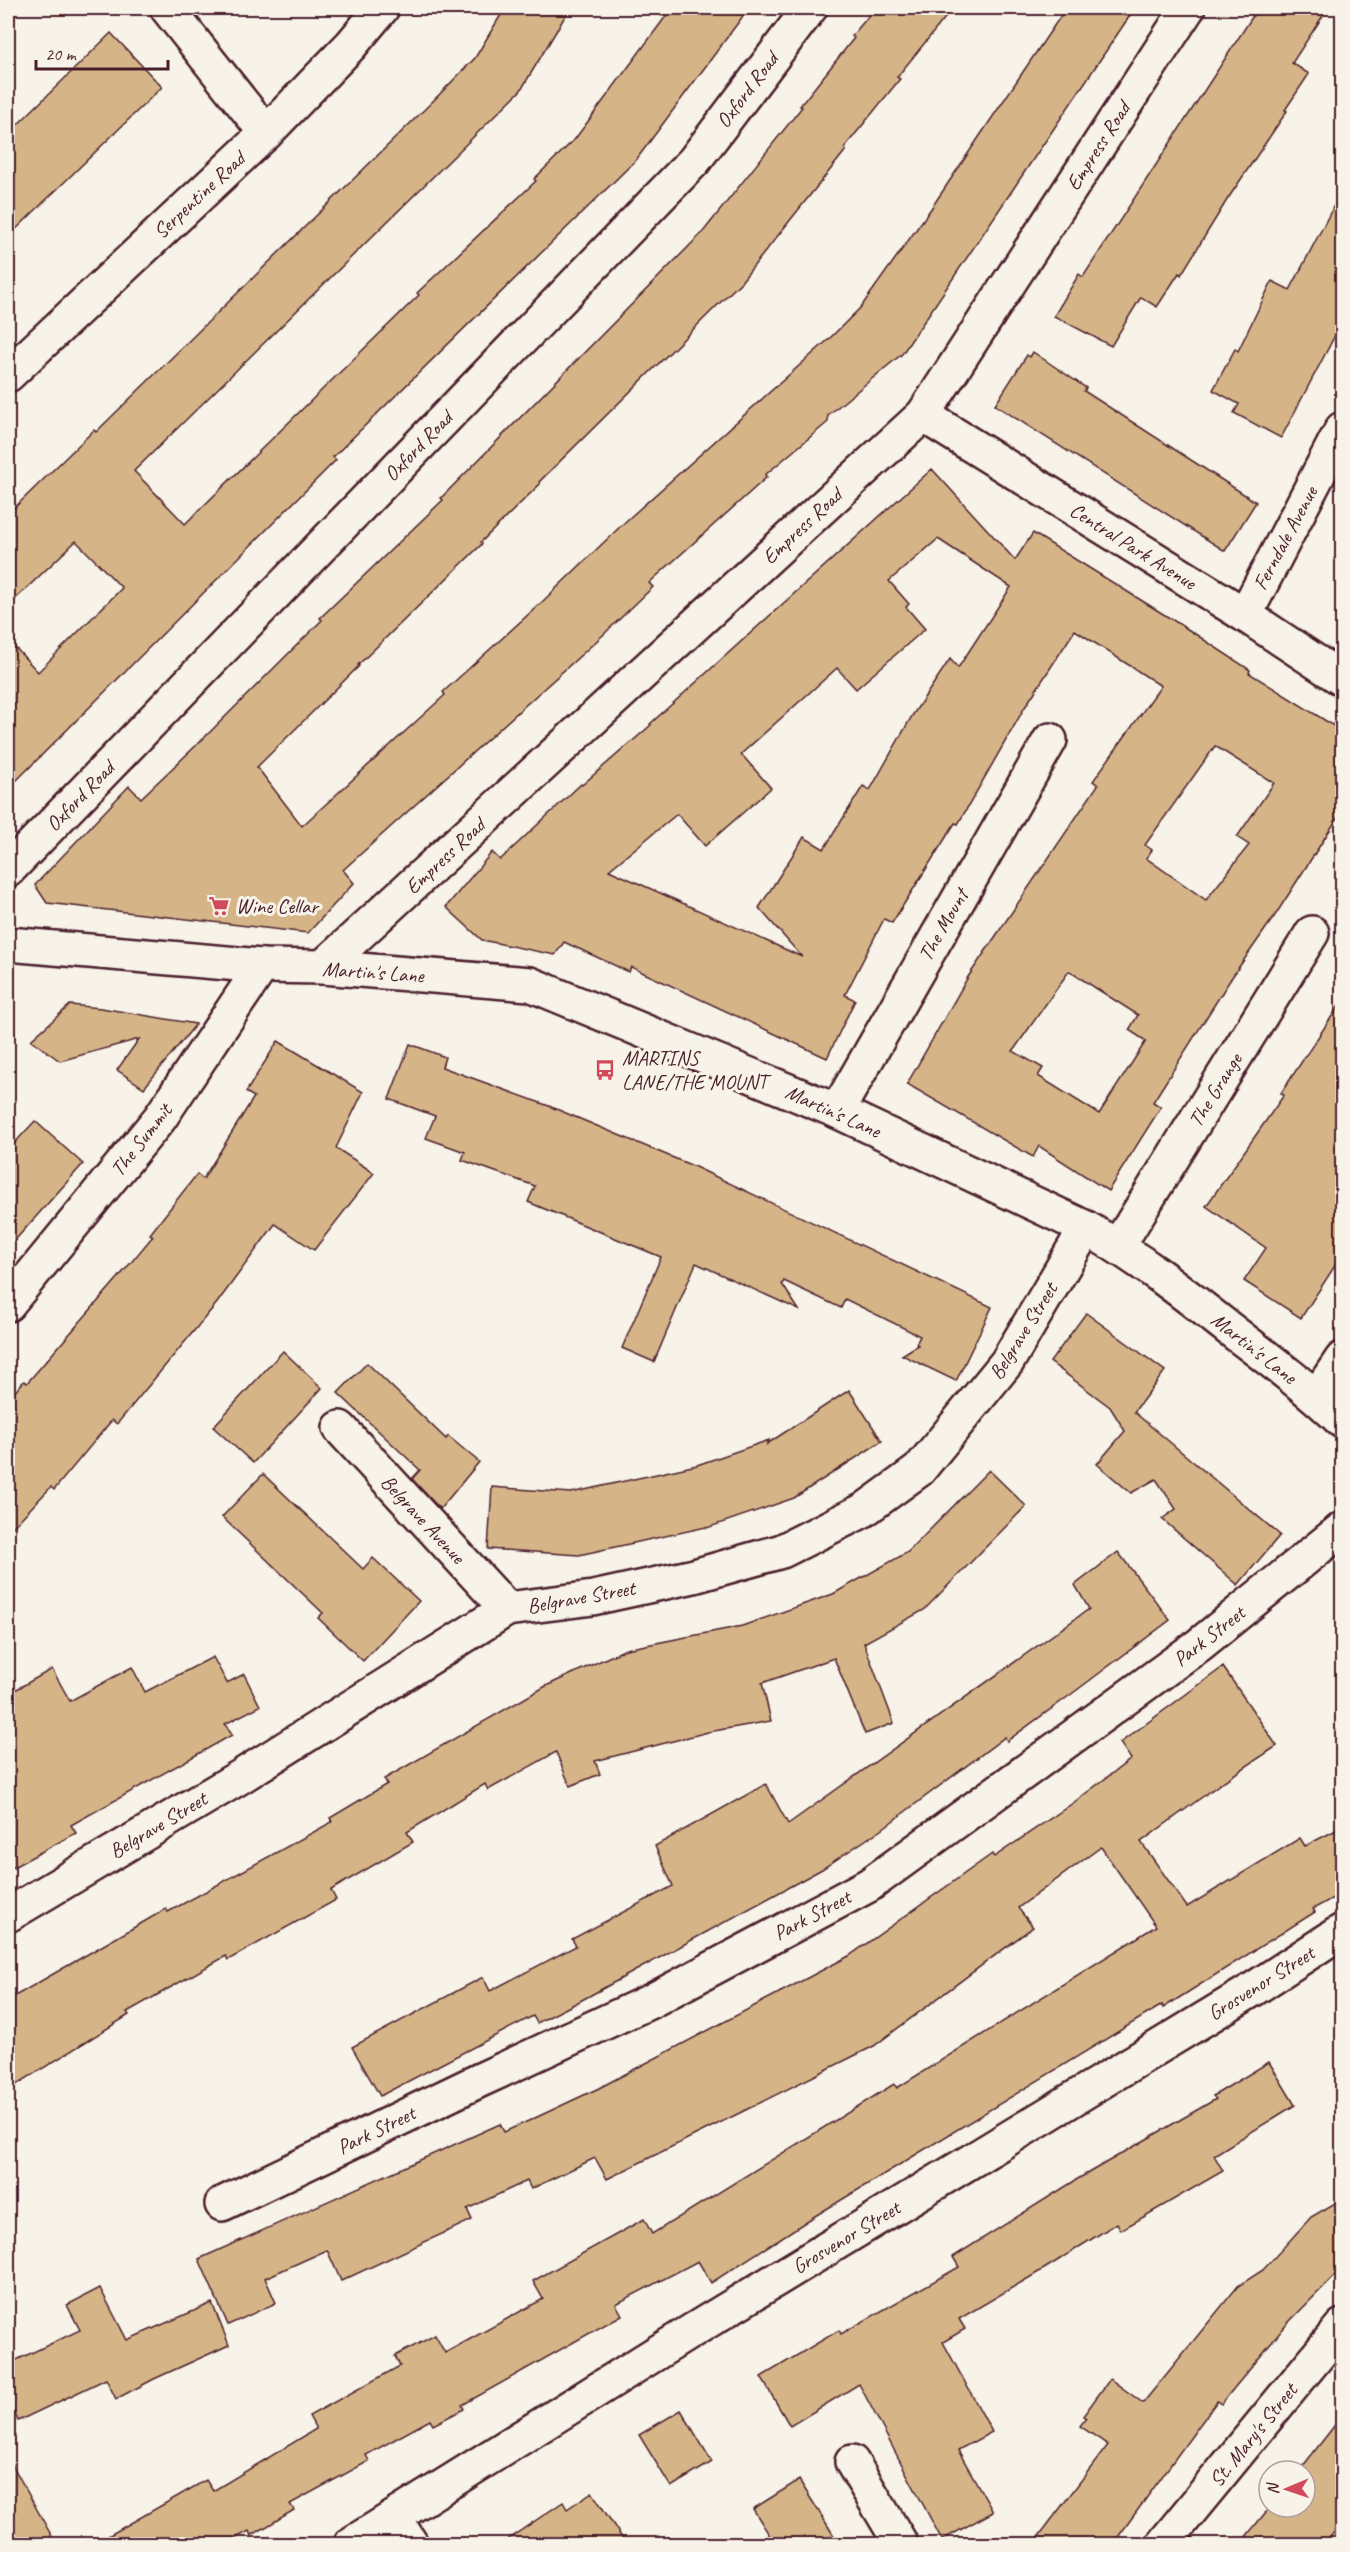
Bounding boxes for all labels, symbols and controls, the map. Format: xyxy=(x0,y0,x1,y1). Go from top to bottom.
scale bar xyxy=(36,33,168,71)
text: 20 m xyxy=(45,43,78,65)
street label: Oxford Road xyxy=(710,44,786,133)
street label: Empress Road xyxy=(1060,95,1138,195)
street label: Serpentine Road xyxy=(148,144,252,244)
street label: Oxford Road xyxy=(378,403,461,487)
street label: Empress Road xyxy=(757,481,849,570)
street label: Ferndale Avenue xyxy=(1247,481,1324,594)
street label: Central Park Avenue xyxy=(1065,497,1202,596)
street label: Oxford Road xyxy=(40,753,123,837)
street label: Empress Road xyxy=(400,811,492,900)
street label: The Mount xyxy=(912,882,975,965)
place label: Wine Cellar xyxy=(236,893,320,919)
supermarket icon: Wine Cellar xyxy=(207,894,231,918)
street label: Martin's Lane xyxy=(322,955,426,989)
place label: MARTINS LANE/THE MOUNT xyxy=(622,1045,772,1095)
street label: The Grange xyxy=(1182,1047,1248,1132)
bus stop icon: MARTINS LANE/THE MOUNT xyxy=(593,1058,617,1082)
street label: Martin's Lane xyxy=(781,1079,886,1144)
street label: The Summit xyxy=(105,1097,179,1182)
street label: Belgrave Street xyxy=(983,1276,1064,1384)
street label: Martin's Lane xyxy=(1206,1307,1303,1390)
street label: Belgrave Avenue xyxy=(375,1469,472,1570)
street label: Belgrave Street xyxy=(525,1574,639,1619)
street label: Park Street xyxy=(1168,1599,1252,1672)
street label: Belgrave Street xyxy=(105,1785,213,1864)
street label: Park Street xyxy=(769,1883,857,1946)
street label: Grosvenor Street xyxy=(1203,1939,1321,2026)
street label: Park Street xyxy=(333,2099,421,2160)
street label: Grosvenor Street xyxy=(787,2194,906,2279)
street label: St. Mary's Street xyxy=(1203,2376,1304,2492)
north arrow xyxy=(1257,2459,1317,2519)
text: N xyxy=(1263,2481,1283,2495)

